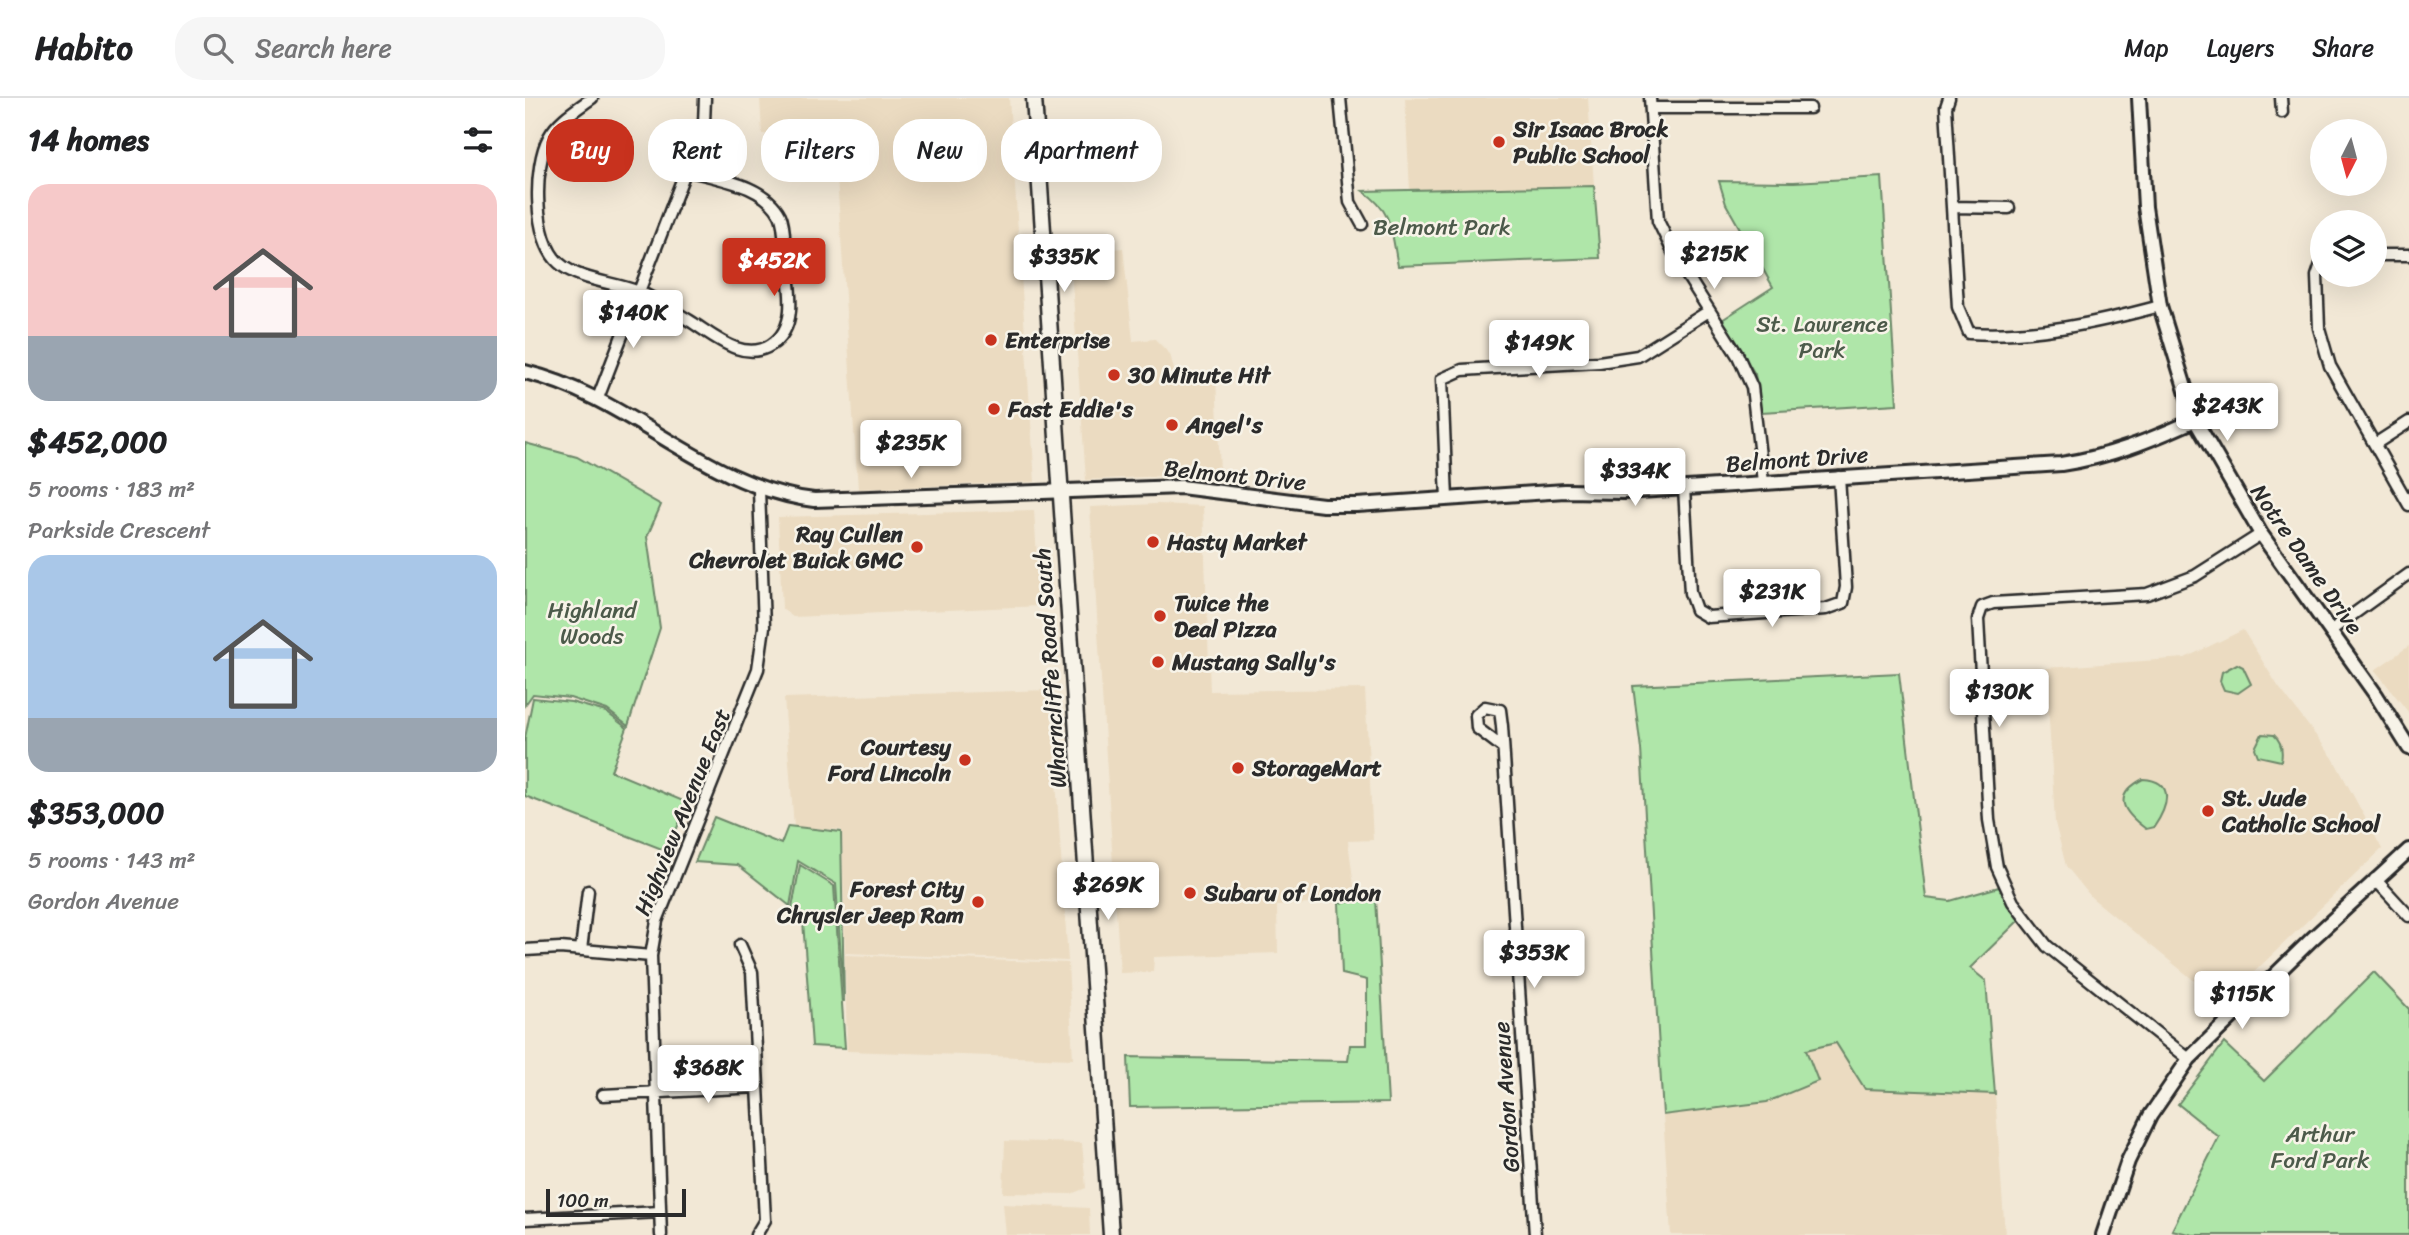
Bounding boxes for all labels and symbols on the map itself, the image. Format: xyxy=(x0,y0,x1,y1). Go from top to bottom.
place label: Sir Isaac Brock Public School xyxy=(1512,109,1669,176)
north arrow xyxy=(2310,119,2387,196)
marker: Sir Isaac Brock Public School xyxy=(1491,134,1507,150)
park label: Belmont Park xyxy=(1373,207,1511,248)
pin: $215K xyxy=(1665,232,1763,291)
pin: $335K xyxy=(1015,234,1113,294)
pin: $452K xyxy=(725,238,823,298)
pin: $140K xyxy=(584,290,682,350)
park label: St. Lawrence Park xyxy=(1756,304,1888,371)
place label: Enterprise xyxy=(1005,320,1111,361)
pin: $149K xyxy=(1490,320,1588,380)
marker: Enterprise xyxy=(983,332,999,348)
place label: 30 Minute Hit xyxy=(1127,355,1272,396)
marker: 30 Minute Hit xyxy=(1106,367,1122,383)
pin: $243K xyxy=(2178,384,2276,443)
place label: Fast Eddie's xyxy=(1007,389,1133,430)
marker: Fast Eddie's xyxy=(986,401,1002,417)
place label: Angel's xyxy=(1185,405,1264,446)
marker: Angel's xyxy=(1164,417,1180,433)
pin: $235K xyxy=(862,420,960,480)
street label: Belmont Drive xyxy=(1724,434,1870,485)
street label: Belmont Drive xyxy=(1162,448,1308,503)
pin: $334K xyxy=(1586,448,1684,508)
street label: Notre Dame Drive xyxy=(2239,475,2374,644)
place label: Ray Cullen Chevrolet Buick GMC xyxy=(688,514,904,581)
place label: Hasty Market xyxy=(1166,522,1308,563)
marker: Hasty Market xyxy=(1145,534,1161,550)
marker: Ray Cullen Chevrolet Buick GMC xyxy=(909,539,925,555)
street label: Wharncliffe Road South xyxy=(1022,547,1079,789)
pin: $231K xyxy=(1723,570,1821,629)
place label: Twice the Deal Pizza xyxy=(1174,583,1277,650)
park label: Highland Woods xyxy=(548,590,638,657)
marker: Twice the Deal Pizza xyxy=(1152,608,1168,624)
place label: Mustang Sally's xyxy=(1171,642,1336,683)
marker: Mustang Sally's xyxy=(1150,654,1166,670)
pin: $130K xyxy=(1950,670,2048,729)
street label: Highview Avenue East xyxy=(622,702,743,922)
place label: Courtesy Ford Lincoln xyxy=(827,727,952,794)
place label: StorageMart xyxy=(1251,748,1382,789)
marker: Courtesy Ford Lincoln xyxy=(957,752,973,768)
marker: StorageMart xyxy=(1230,760,1246,776)
place label: St. Jude Catholic School xyxy=(2221,778,2381,845)
marker: St. Jude Catholic School xyxy=(2200,803,2216,819)
pin: $269K xyxy=(1059,862,1157,922)
place label: Forest City Chrysler Jeep Ram xyxy=(776,869,965,936)
place label: Subaru of London xyxy=(1203,873,1382,914)
marker: Subaru of London xyxy=(1182,885,1198,901)
marker: Forest City Chrysler Jeep Ram xyxy=(970,894,986,910)
pin: $353K xyxy=(1485,930,1583,990)
pin: $115K xyxy=(2193,972,2291,1031)
street label: Gordon Avenue xyxy=(1481,1020,1532,1174)
pin: $368K xyxy=(659,1046,757,1105)
park label: Arthur Ford Park xyxy=(2271,1114,2370,1181)
scale bar xyxy=(546,1186,686,1218)

